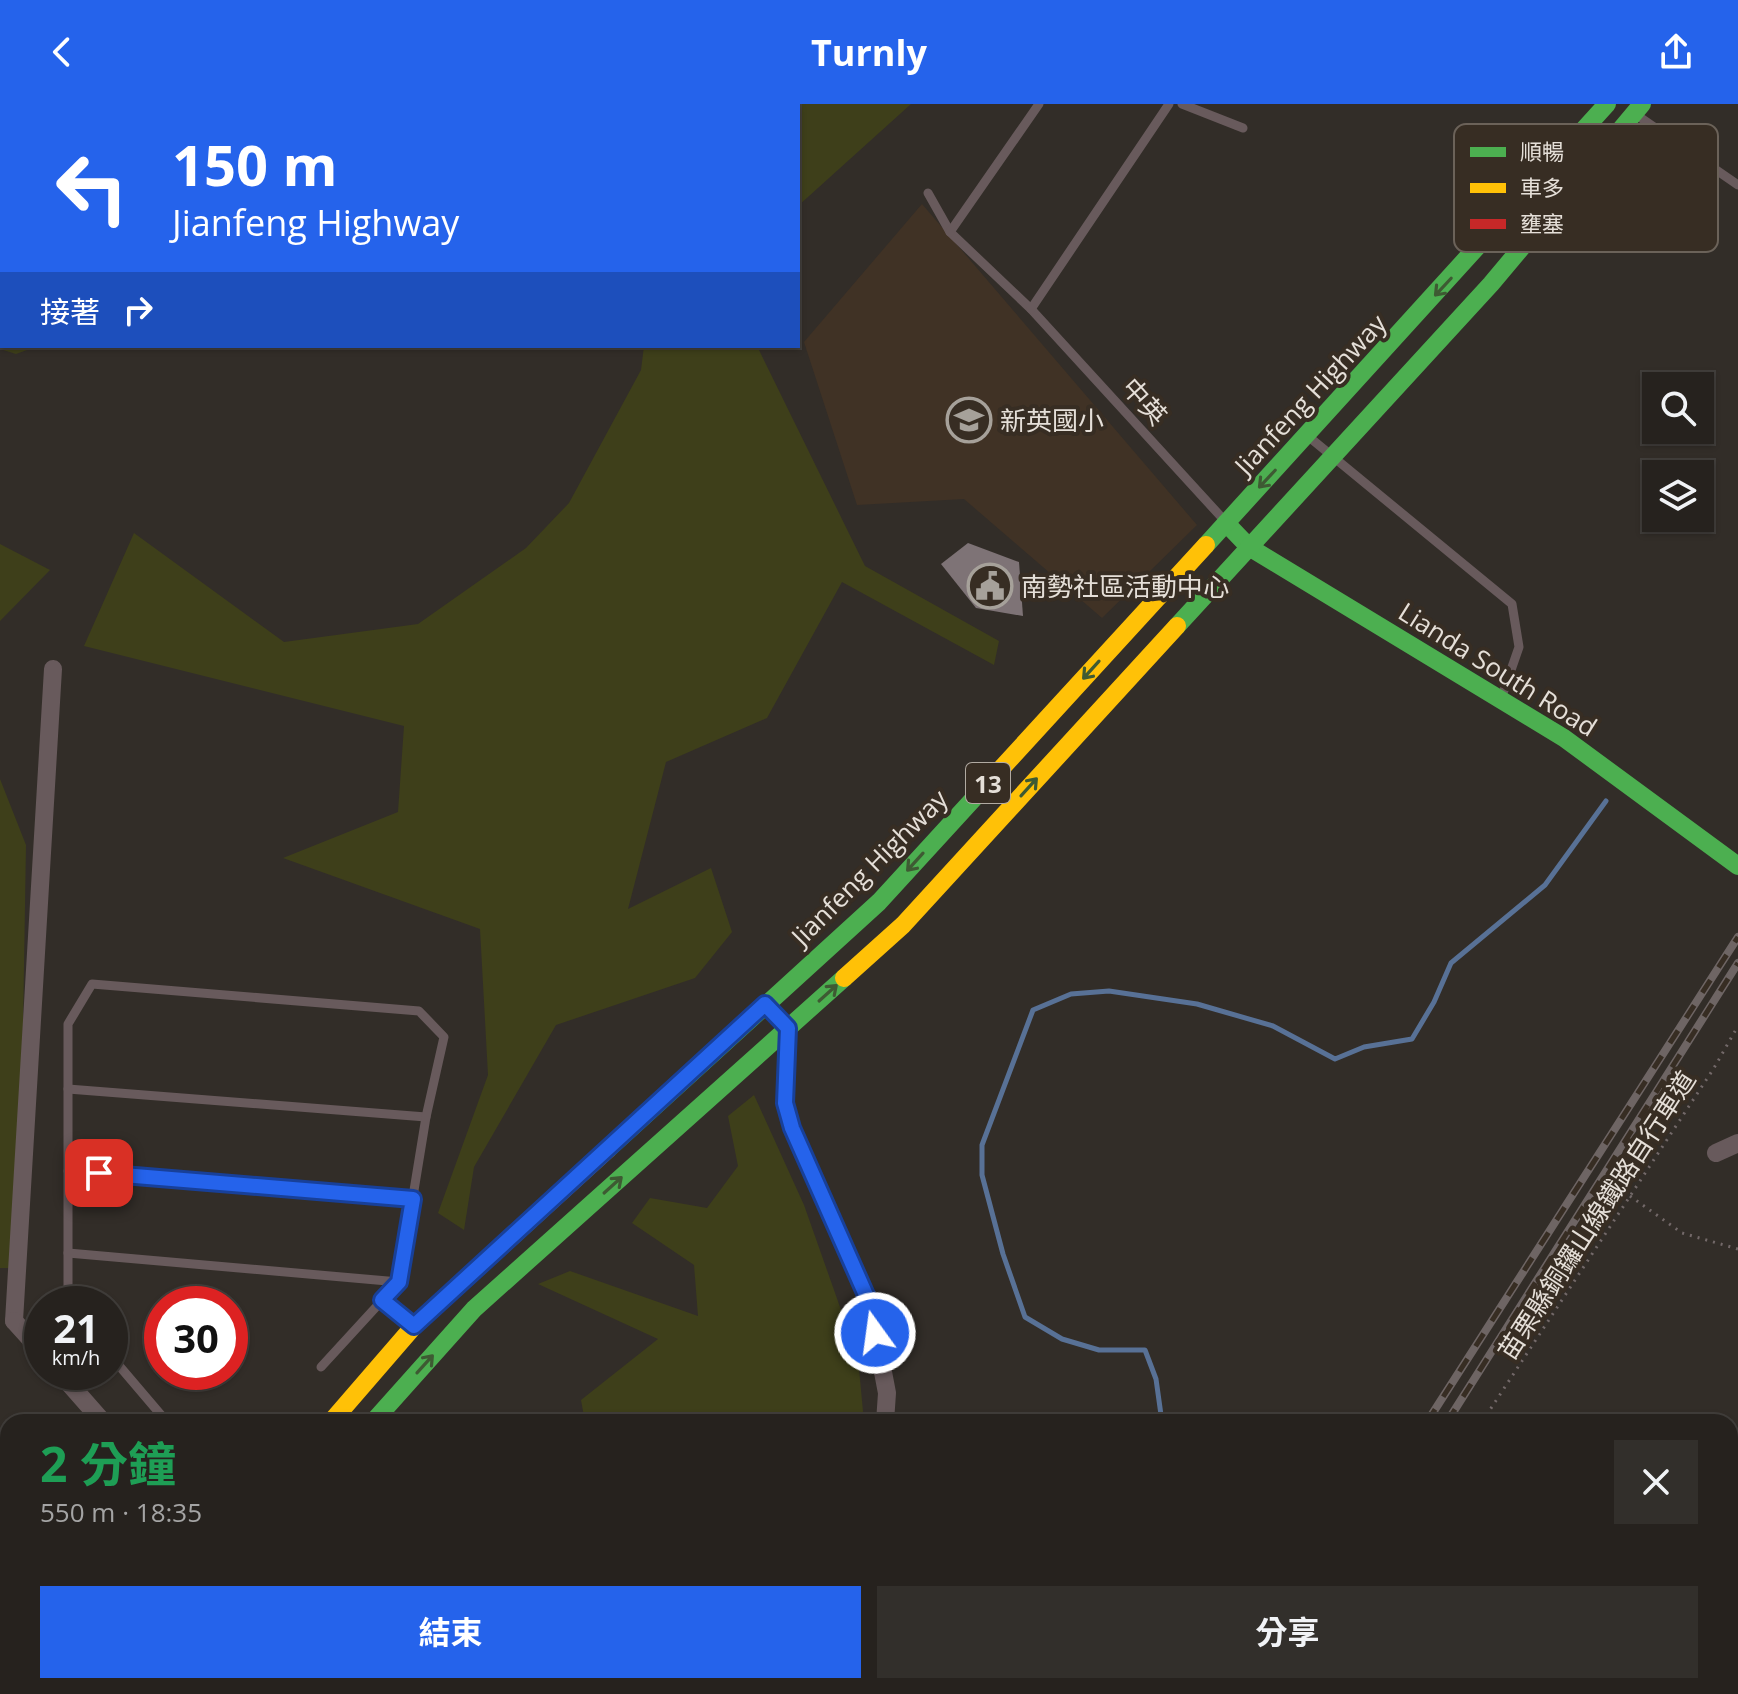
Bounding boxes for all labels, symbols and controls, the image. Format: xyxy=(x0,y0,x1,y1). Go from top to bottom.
text: Turnly xyxy=(811,28,927,77)
icon: back xyxy=(40,30,84,74)
icon: share xyxy=(1654,30,1698,74)
legend xyxy=(1454,124,1718,252)
text: 150 m xyxy=(172,126,338,202)
icon: left xyxy=(40,136,144,240)
text: 順暢 xyxy=(1520,136,1564,166)
text: 車多 xyxy=(1520,172,1564,202)
text: Jianfeng Highway xyxy=(172,198,459,247)
text: 壅塞 xyxy=(1520,208,1564,238)
one-way arrow xyxy=(1434,277,1452,297)
icon: right xyxy=(116,288,160,332)
text: 接著 xyxy=(40,291,100,332)
street label: Jianfeng Highway xyxy=(1224,305,1395,484)
street label: 中英 xyxy=(1114,370,1176,432)
map controls xyxy=(1642,372,1714,532)
button: search xyxy=(1642,372,1714,444)
school or university icon: 新英國小 xyxy=(945,396,993,444)
place label: 新英國小 xyxy=(1000,402,1104,438)
button: layers xyxy=(1642,460,1714,532)
one-way arrow xyxy=(1258,468,1276,488)
public building icon: 南勢社區活動中心 xyxy=(966,562,1014,610)
place label: 南勢社區活動中心 xyxy=(1021,568,1229,604)
street label: Lianda South Road xyxy=(1392,593,1604,745)
one-way arrow xyxy=(1082,660,1100,680)
road number: 13 xyxy=(966,763,1010,803)
one-way arrow xyxy=(1020,778,1038,798)
street label: Jianfeng Highway xyxy=(781,780,956,955)
one-way arrow xyxy=(907,852,925,872)
one-way arrow xyxy=(817,984,837,1002)
street label: 苗栗縣銅鑼山線鐵路自行車道 xyxy=(1489,1063,1703,1367)
pin xyxy=(65,1139,133,1207)
icon: arrive xyxy=(77,1151,121,1195)
one-way arrow xyxy=(603,1176,623,1194)
speed limit sign: 30 xyxy=(144,1286,248,1390)
position arrow xyxy=(833,1291,917,1375)
text: 21 xyxy=(53,1300,99,1355)
text: km/h xyxy=(52,1344,100,1371)
one-way arrow xyxy=(416,1354,434,1374)
text: 2 分鐘 xyxy=(40,1431,176,1496)
button: close xyxy=(1614,1440,1698,1524)
text: 550 m · 18:35 xyxy=(40,1494,202,1530)
button: 結束 xyxy=(40,1586,861,1678)
button: 分享 xyxy=(877,1586,1698,1678)

